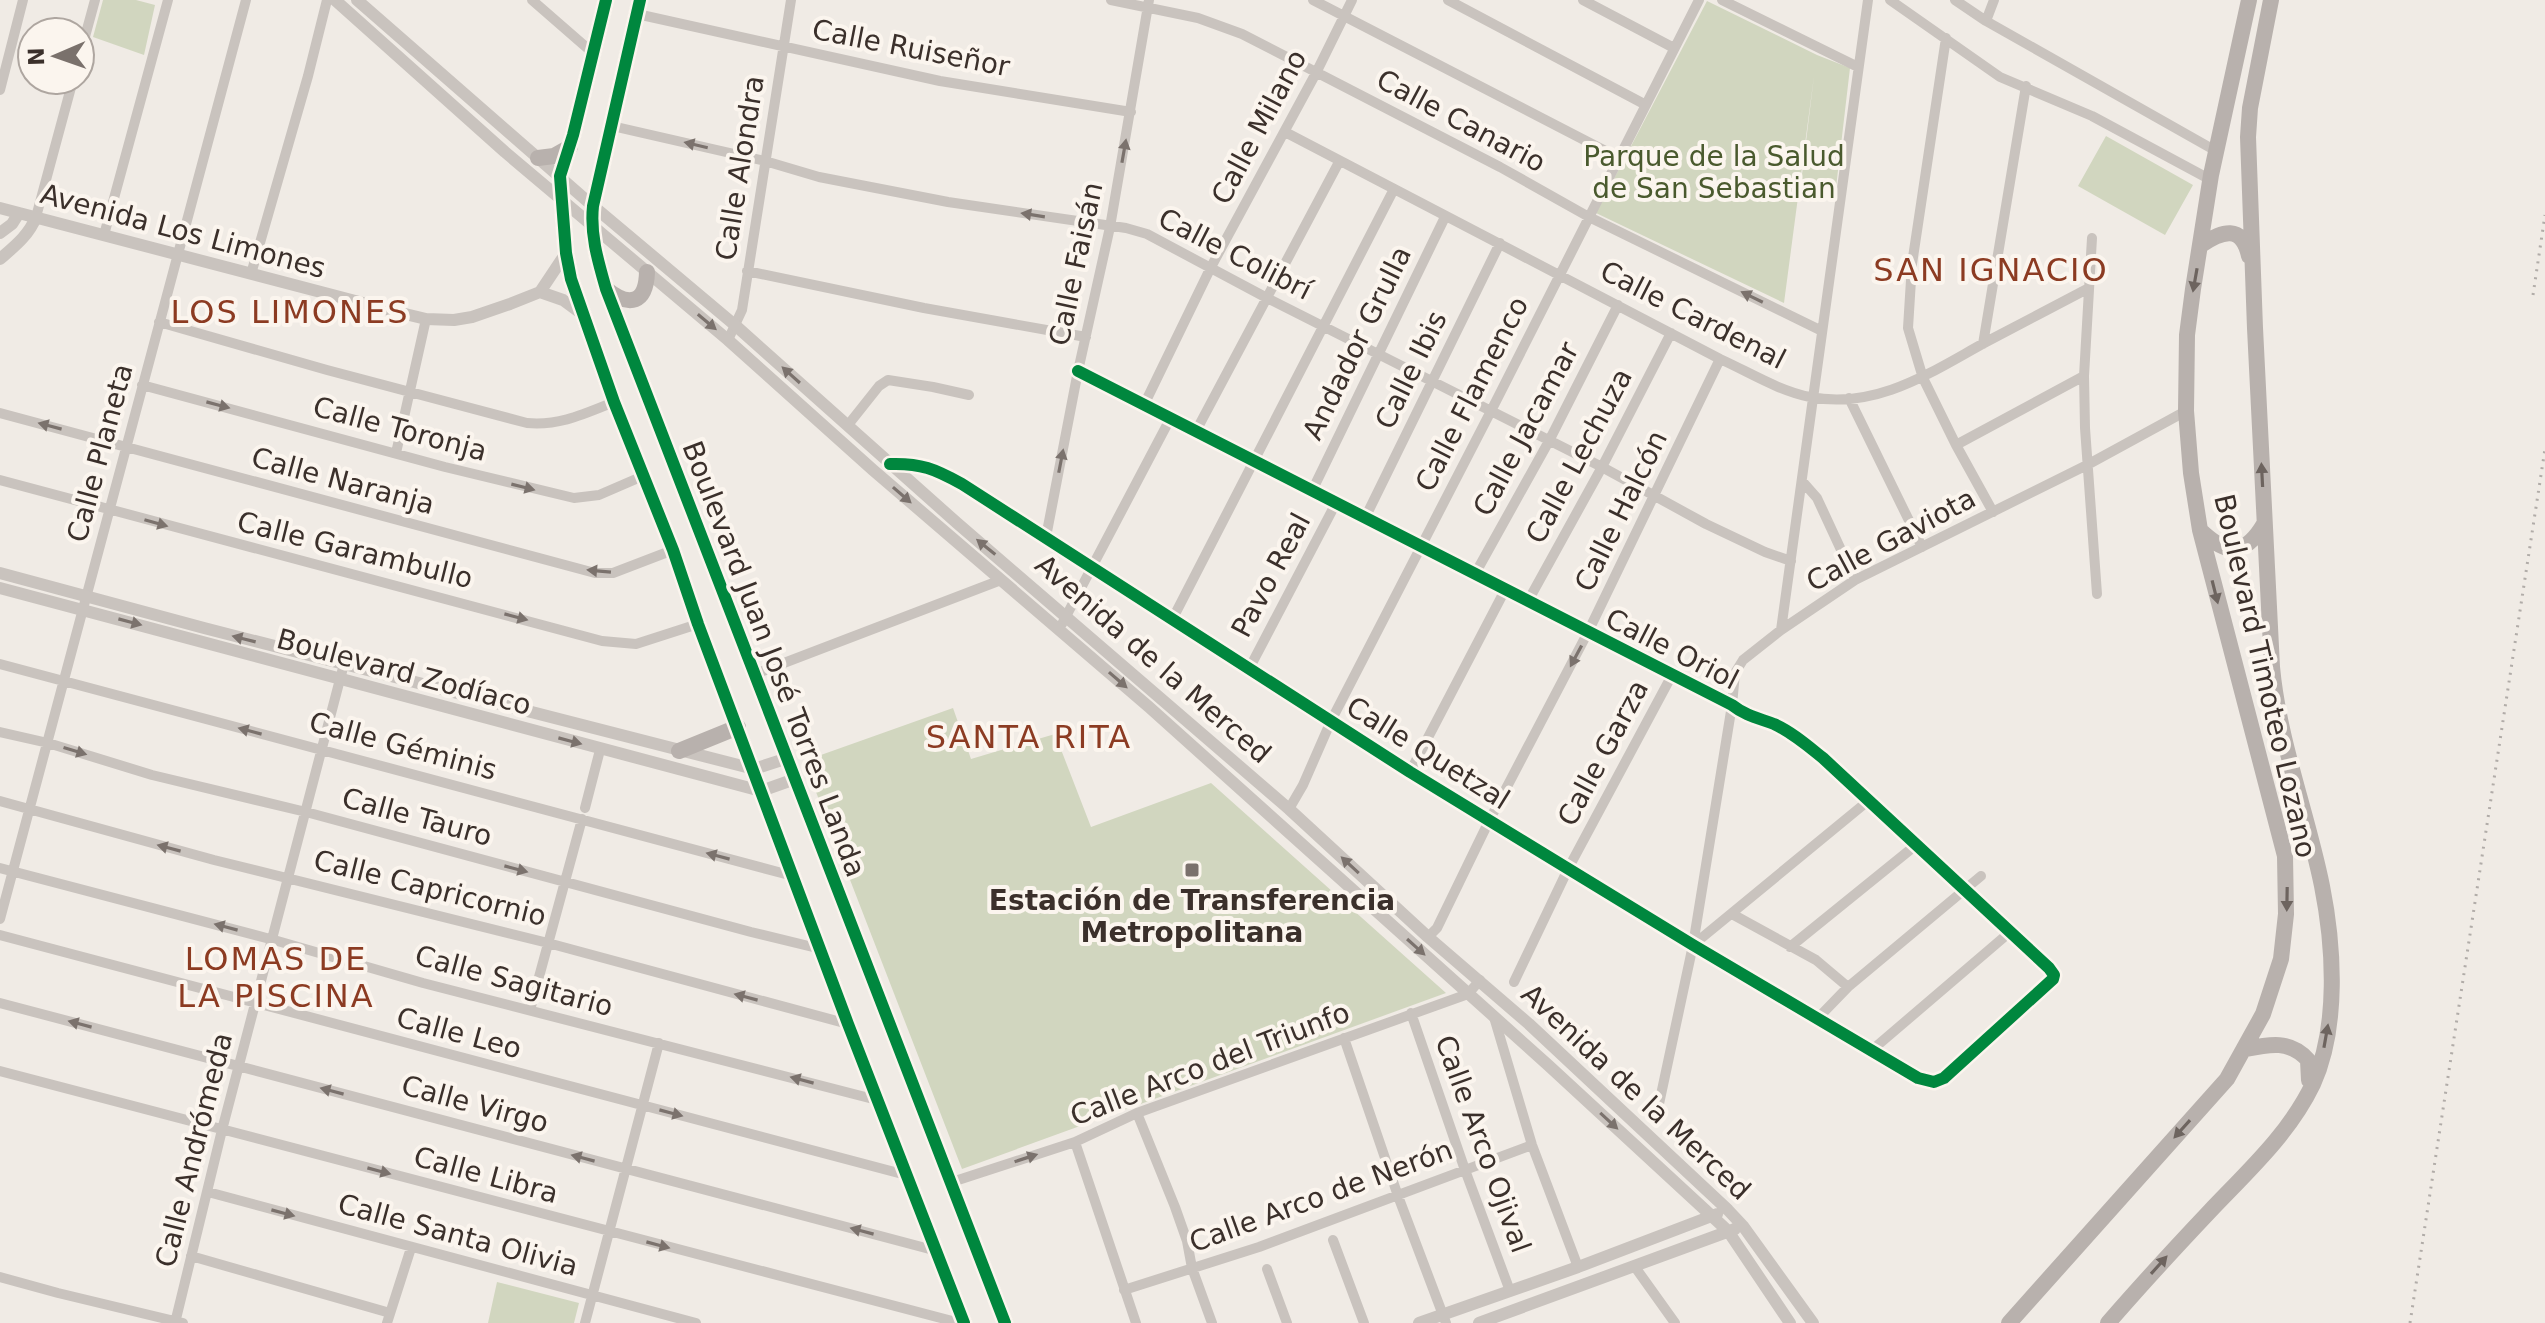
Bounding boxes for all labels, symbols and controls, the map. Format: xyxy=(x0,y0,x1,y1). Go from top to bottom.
street label: Calle Ruiseñor xyxy=(810,13,1013,83)
north arrow xyxy=(16,16,96,96)
street label: Calle Milano xyxy=(1204,44,1314,210)
text: N xyxy=(24,47,49,66)
street label: Calle Canario xyxy=(1371,63,1551,179)
street label: Calle Alondra xyxy=(709,73,771,263)
one-way arrow xyxy=(684,138,709,151)
one-way arrow xyxy=(1118,138,1130,163)
park label: Parque de la Salud de San Sebastian xyxy=(1583,140,1845,205)
street label: Avenida Los Limones xyxy=(37,177,329,285)
street label: Calle Faisán xyxy=(1043,179,1109,349)
street label: Calle Colibrí xyxy=(1153,201,1318,307)
one-way arrow xyxy=(1020,209,1045,221)
street label: Andador Grulla xyxy=(1296,241,1418,445)
district label: SAN IGNACIO xyxy=(1873,251,2109,289)
street label: Calle Cardenal xyxy=(1595,254,1791,376)
one-way arrow xyxy=(2188,267,2200,292)
one-way arrow xyxy=(1741,290,1764,304)
street label: Calle Flamenco xyxy=(1409,291,1535,497)
district label: LOS LIMONES xyxy=(171,293,409,331)
street label: Calle Ibis xyxy=(1368,306,1454,434)
one-way arrow xyxy=(697,313,717,330)
street label: Calle Jacamar xyxy=(1466,336,1586,522)
street label: Calle Planeta xyxy=(60,360,140,546)
street label: Calle Lechuza xyxy=(1519,363,1639,549)
one-way arrow xyxy=(782,366,801,384)
street label: Calle Toronja xyxy=(309,390,491,468)
one-way arrow xyxy=(205,400,230,412)
one-way arrow xyxy=(38,420,63,432)
street label: Calle Halcón xyxy=(1568,425,1674,597)
street label: Boulevard Juan José Torres Landa xyxy=(675,437,873,881)
street label: Calle Naranja xyxy=(248,441,438,521)
one-way arrow xyxy=(1055,448,1068,473)
one-way arrow xyxy=(2255,462,2268,487)
one-way arrow xyxy=(511,481,536,494)
street label: Calle Gaviota xyxy=(1801,482,1981,598)
one-way arrow xyxy=(892,485,911,503)
street label: Boulevard Timoteo Lozano xyxy=(2207,491,2323,861)
street label: Calle Garambullo xyxy=(234,505,476,595)
street label: Pavo Real xyxy=(1225,507,1317,643)
one-way arrow xyxy=(145,517,169,530)
one-way arrow xyxy=(976,539,996,556)
street label: Avenida de la Merced xyxy=(1029,548,1277,770)
one-way arrow xyxy=(586,565,611,578)
one-way arrow xyxy=(2210,580,2222,605)
street label: Calle Oriol xyxy=(1600,601,1744,697)
one-way arrow xyxy=(505,611,529,624)
one-way arrow xyxy=(117,617,142,629)
street label: Boulevard Zodíaco xyxy=(273,622,535,722)
one-way arrow xyxy=(232,632,257,644)
one-way arrow xyxy=(1569,644,1582,667)
one-way arrow xyxy=(1108,671,1128,688)
street label: Calle Garza xyxy=(1551,674,1655,832)
street label: Calle Quetzal xyxy=(1340,690,1516,816)
street label: Calle Géminis xyxy=(306,705,500,787)
district label: SANTA RITA xyxy=(926,718,1132,756)
one-way arrow xyxy=(238,724,263,736)
one-way arrow xyxy=(557,736,582,748)
one-way arrow xyxy=(64,746,88,758)
street label: Calle Tauro xyxy=(338,781,496,853)
one-way arrow xyxy=(156,841,181,853)
street label: Calle Capricornio xyxy=(310,843,550,933)
one-way arrow xyxy=(705,849,730,861)
one-way arrow xyxy=(1341,857,1360,875)
marker: Estación de Transferencia Metropolitana xyxy=(1183,861,1201,879)
one-way arrow xyxy=(503,864,528,876)
place label: Estación de Transferencia Metropolitana xyxy=(989,884,1395,949)
one-way arrow xyxy=(2280,887,2293,912)
one-way arrow xyxy=(213,920,237,933)
one-way arrow xyxy=(1406,938,1426,956)
street label: Calle Sagitario xyxy=(411,939,617,1023)
district label: LOMAS DE LA PISCINA xyxy=(177,940,375,1015)
street label: Avenida de la Merced xyxy=(1515,977,1757,1207)
one-way arrow xyxy=(733,990,757,1003)
street label: Calle Arco del Triunfo xyxy=(1066,996,1354,1132)
street label: Calle Leo xyxy=(393,1001,525,1065)
one-way arrow xyxy=(68,1018,93,1030)
one-way arrow xyxy=(2320,1023,2332,1048)
street label: Calle Andrómeda xyxy=(149,1029,239,1271)
street label: Calle Arco Ojival xyxy=(1428,1031,1538,1257)
street label: Calle Virgo xyxy=(398,1069,552,1139)
one-way arrow xyxy=(789,1074,814,1086)
one-way arrow xyxy=(319,1084,343,1097)
one-way arrow xyxy=(658,1107,683,1119)
one-way arrow xyxy=(1599,1111,1618,1129)
one-way arrow xyxy=(2174,1119,2191,1139)
street label: Calle Arco de Nerón xyxy=(1185,1133,1457,1259)
street label: Calle Libra xyxy=(410,1140,562,1210)
one-way arrow xyxy=(570,1152,595,1164)
one-way arrow xyxy=(1014,1152,1038,1164)
one-way arrow xyxy=(367,1166,392,1178)
street label: Calle Santa Olivia xyxy=(334,1187,582,1283)
one-way arrow xyxy=(272,1207,296,1220)
one-way arrow xyxy=(849,1225,874,1237)
one-way arrow xyxy=(645,1239,670,1251)
one-way arrow xyxy=(2150,1255,2168,1274)

